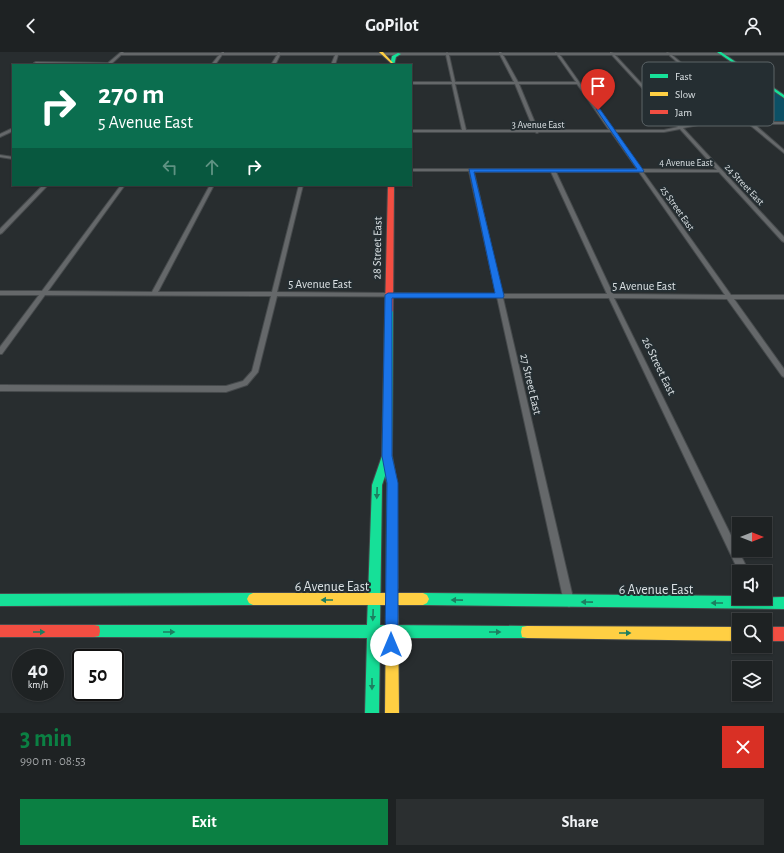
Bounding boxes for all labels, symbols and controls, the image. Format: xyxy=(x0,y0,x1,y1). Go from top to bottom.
icon: back xyxy=(20,15,42,37)
icon: person xyxy=(742,15,764,37)
text: GoPilot xyxy=(365,17,419,35)
legend xyxy=(642,62,774,126)
pin xyxy=(581,69,615,110)
text: Fast xyxy=(675,71,693,82)
icon: arrive xyxy=(587,75,609,97)
icon: right xyxy=(32,80,84,132)
text: 270 m xyxy=(98,81,165,109)
text: Slow xyxy=(675,89,696,100)
text: Jam xyxy=(675,107,692,118)
text: 5 Avenue East xyxy=(98,114,193,132)
street label: 3 Avenue East xyxy=(512,120,565,130)
icon: left xyxy=(159,156,181,178)
icon: ahead xyxy=(201,156,223,178)
icon: right xyxy=(243,156,265,178)
street label: 4 Avenue East xyxy=(659,158,714,168)
street label: 24 Street East xyxy=(723,162,766,208)
street label: 25 Street East xyxy=(658,185,697,233)
street label: 28 Street East xyxy=(370,216,384,279)
street label: 5 Avenue East xyxy=(288,278,352,290)
street label: 5 Avenue East xyxy=(612,280,676,292)
street label: 26 Street East xyxy=(640,335,678,397)
street label: 27 Street East xyxy=(518,352,544,416)
one-way arrow xyxy=(374,487,380,500)
north arrow xyxy=(732,517,772,557)
map controls xyxy=(732,517,772,701)
button: sound xyxy=(732,565,772,605)
street label: 6 Avenue East xyxy=(295,580,370,594)
street label: 6 Avenue East xyxy=(619,583,694,597)
one-way arrow xyxy=(320,597,333,603)
one-way arrow xyxy=(450,597,463,603)
one-way arrow xyxy=(580,599,593,605)
one-way arrow xyxy=(710,600,723,606)
one-way arrow xyxy=(370,609,376,622)
button: search xyxy=(732,613,772,653)
position arrow xyxy=(370,624,412,666)
one-way arrow xyxy=(33,628,45,635)
one-way arrow xyxy=(163,629,176,635)
one-way arrow xyxy=(489,629,502,635)
one-way arrow xyxy=(619,630,632,636)
speed limit sign: 50 xyxy=(72,649,124,701)
text: 40 xyxy=(28,660,48,680)
button: layers xyxy=(732,661,772,701)
one-way arrow xyxy=(369,678,375,691)
text: km/h xyxy=(28,680,48,690)
button: close xyxy=(722,726,764,768)
text: 3 min xyxy=(20,727,72,751)
text: 990 m · 08:53 xyxy=(20,755,86,768)
button: Exit xyxy=(20,799,388,845)
button: Share xyxy=(396,799,764,845)

